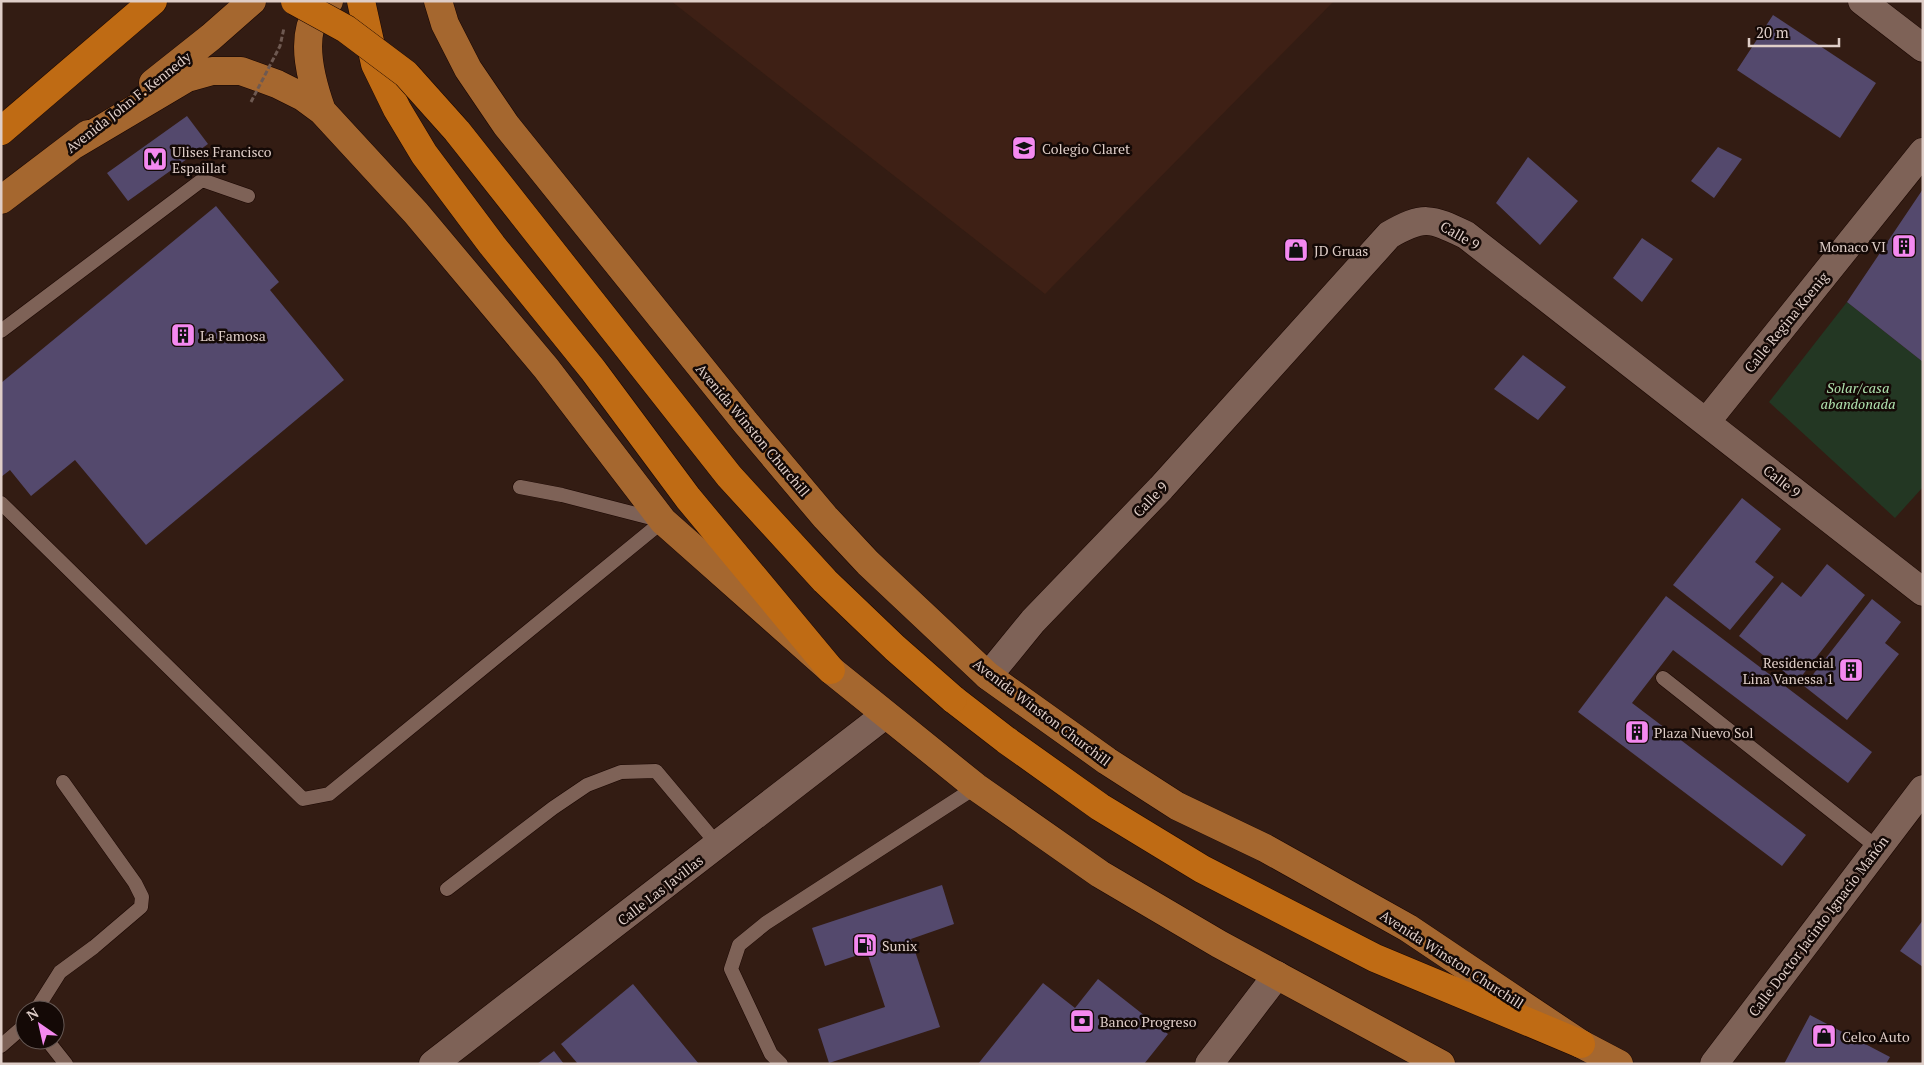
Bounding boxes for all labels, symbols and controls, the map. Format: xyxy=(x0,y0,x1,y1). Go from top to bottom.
scale bar xyxy=(1749,15,1839,47)
text: 20 m xyxy=(1756,22,1789,42)
street label: Avenida John F. Kennedy xyxy=(61,47,195,157)
school or university icon: Colegio Claret xyxy=(1011,135,1037,161)
place label: Colegio Claret xyxy=(1042,139,1131,158)
place label: Ulises Francisco Espaillat xyxy=(172,142,272,177)
metro station icon: Ulises Francisco Espaillat xyxy=(142,146,168,172)
street label: Calle 9 xyxy=(1437,216,1483,254)
building icon: Monaco VI xyxy=(1891,233,1917,259)
shop icon: JD Gruas xyxy=(1283,237,1309,263)
place label: Monaco VI xyxy=(1819,237,1886,256)
place label: JD Gruas xyxy=(1314,241,1368,260)
street label: Calle Regina Koenig xyxy=(1740,267,1833,376)
building icon: La Famosa xyxy=(170,322,196,348)
place label: La Famosa xyxy=(200,326,266,345)
street label: Avenida Winston Churchill xyxy=(692,360,814,500)
park label: Solar/casa abandonada xyxy=(1821,378,1895,413)
street label: Calle 9 xyxy=(1759,460,1805,502)
street label: Calle 9 xyxy=(1128,477,1172,521)
place label: Residencial Lina Vanessa 1 xyxy=(1743,653,1834,688)
street label: Avenida Winston Churchill xyxy=(969,654,1115,770)
building icon: Residencial Lina Vanessa 1 xyxy=(1838,657,1864,683)
building icon: Plaza Nuevo Sol xyxy=(1624,719,1650,745)
place label: Plaza Nuevo Sol xyxy=(1654,723,1753,742)
street label: Calle Doctor Jacinto Ignacio Mañón xyxy=(1744,831,1893,1020)
street label: Calle Las Javillas xyxy=(613,851,707,929)
street label: Avenida Winston Churchill xyxy=(1377,905,1527,1013)
fuel station icon: Sunix xyxy=(852,932,878,958)
place label: Sunix xyxy=(882,936,918,955)
north arrow xyxy=(15,1000,65,1050)
text: N xyxy=(23,1003,42,1025)
bank icon: Banco Progreso xyxy=(1069,1008,1095,1034)
place label: Banco Progreso xyxy=(1100,1012,1197,1031)
shop icon: Celco Auto xyxy=(1811,1023,1837,1049)
place label: Celco Auto xyxy=(1842,1027,1910,1046)

